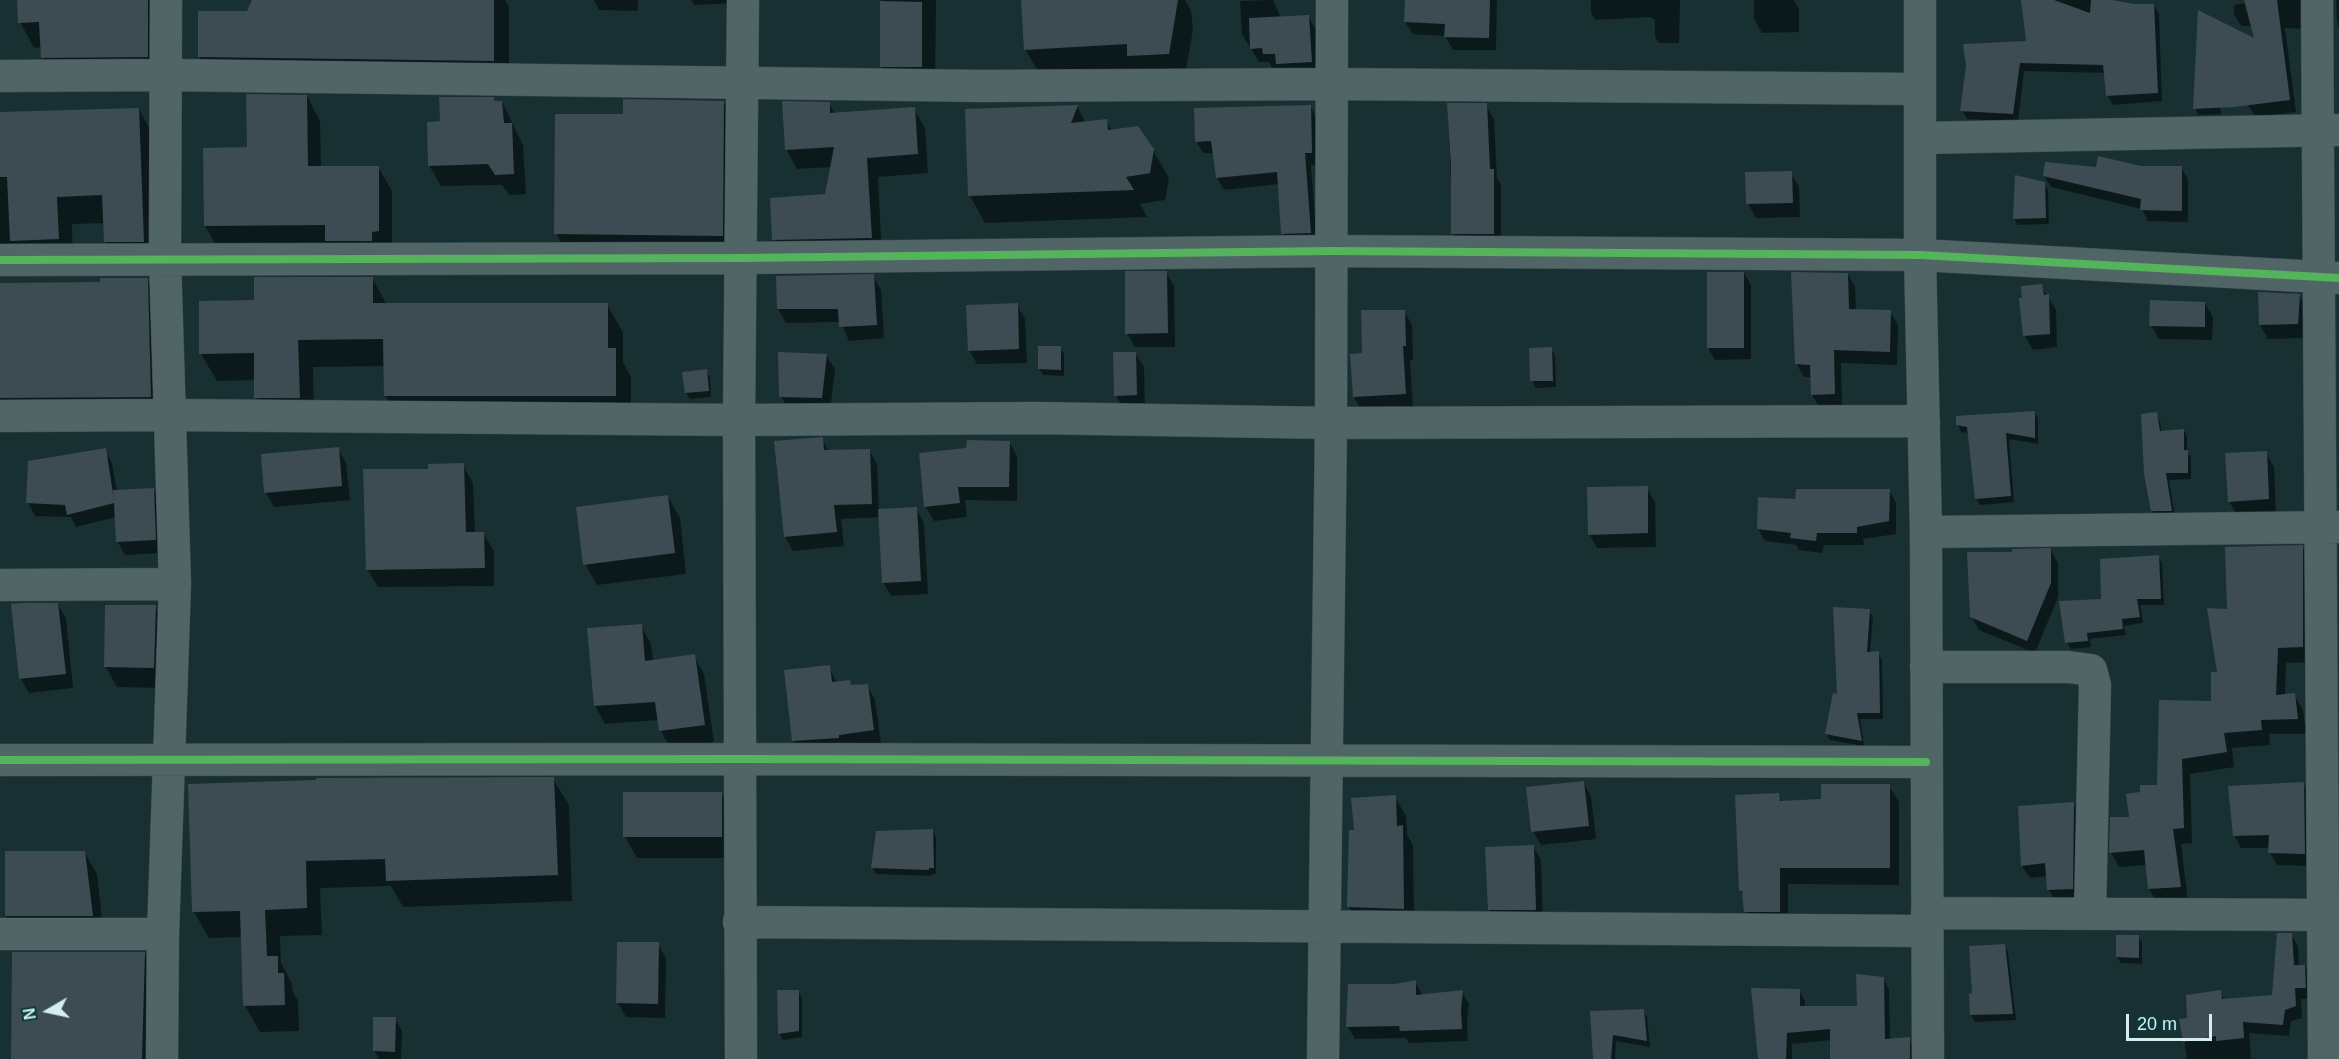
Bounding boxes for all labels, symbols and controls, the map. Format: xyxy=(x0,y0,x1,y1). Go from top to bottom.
north arrow xyxy=(18,981,78,1041)
scale bar xyxy=(2129,1002,2214,1040)
text: N xyxy=(20,1007,39,1021)
text: 20 m xyxy=(2137,1014,2177,1034)

